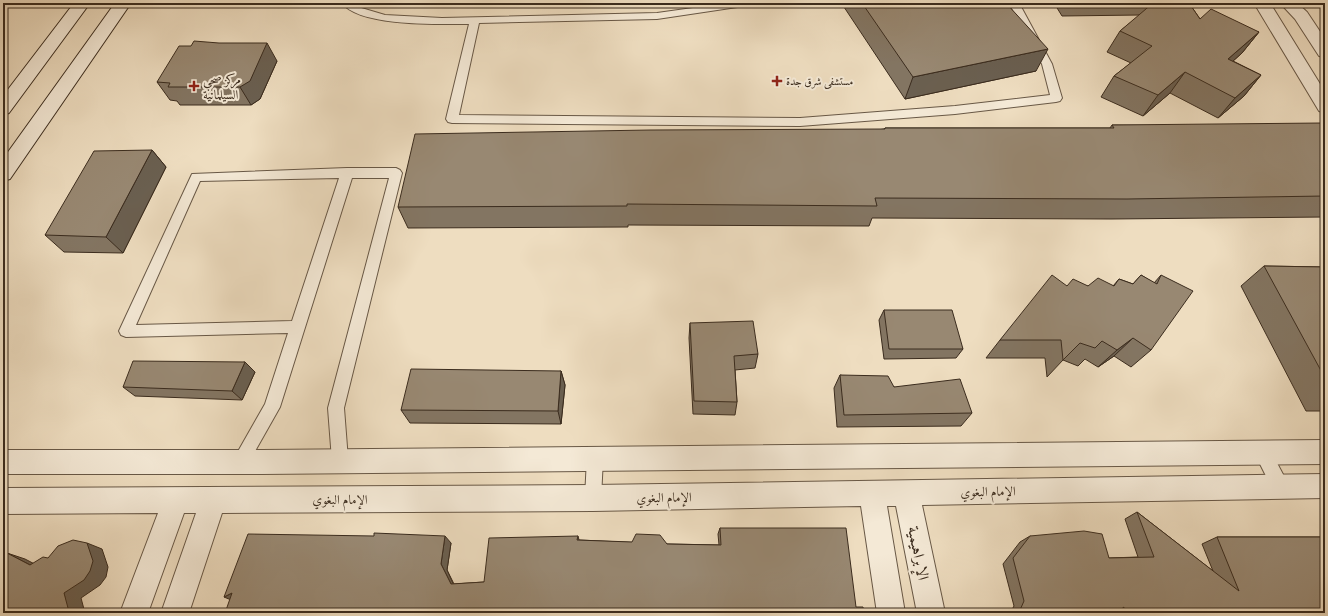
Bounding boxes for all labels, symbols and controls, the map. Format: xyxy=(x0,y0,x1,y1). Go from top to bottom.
place label: مركز صحي السيلمانية xyxy=(203,72,241,103)
marker: مستشفى شرق جدة xyxy=(771,75,783,87)
place label: مستشفى شرق جدة xyxy=(786,75,853,90)
marker: مركز صحي السيلمانية xyxy=(188,80,200,92)
street label: الإمام البغوي xyxy=(960,484,1016,503)
street label: الإمام البغوي xyxy=(636,490,692,509)
street label: الإمام البغوي xyxy=(312,492,368,511)
street label: الإبراهيمية xyxy=(902,524,933,582)

